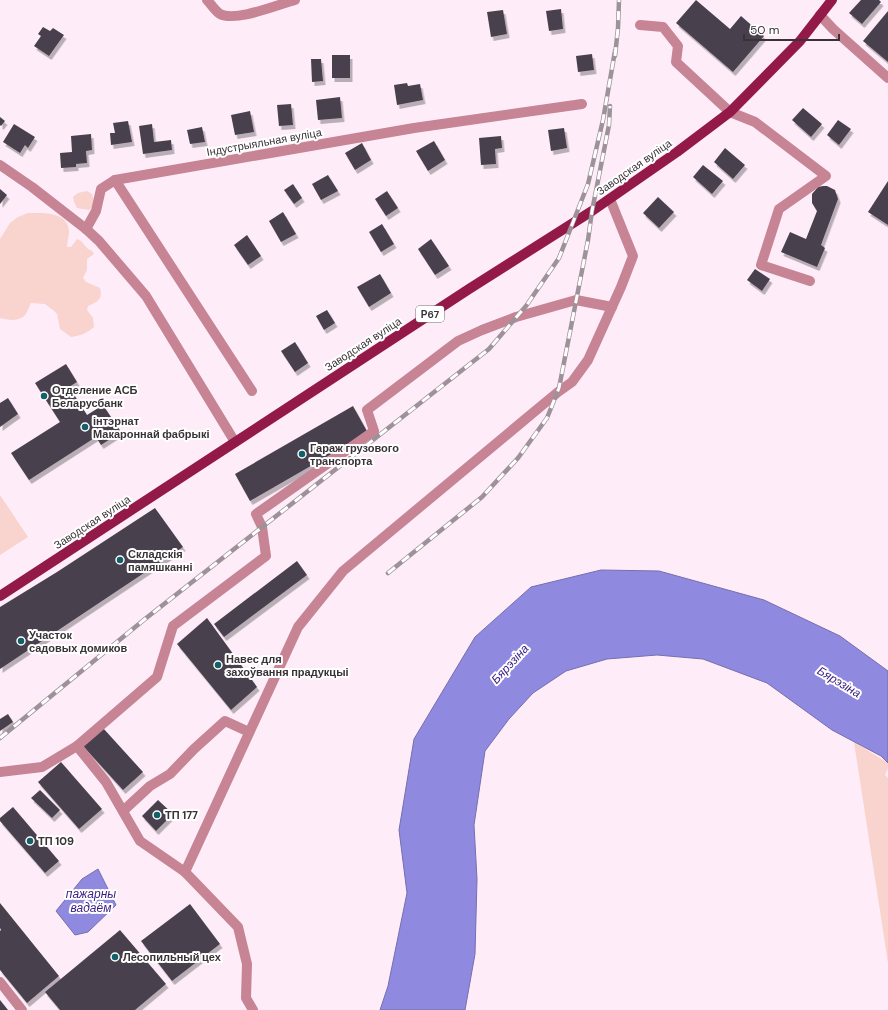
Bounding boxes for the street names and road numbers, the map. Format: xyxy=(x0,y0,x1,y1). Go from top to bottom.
street label: Індустрыяльная вуліца xyxy=(205,125,324,159)
street label: Заводская вуліца xyxy=(594,135,675,198)
road number: Р67 xyxy=(416,306,444,322)
street label: Заводская вуліца xyxy=(322,314,405,374)
street label: Заводская вуліца xyxy=(51,492,134,552)

